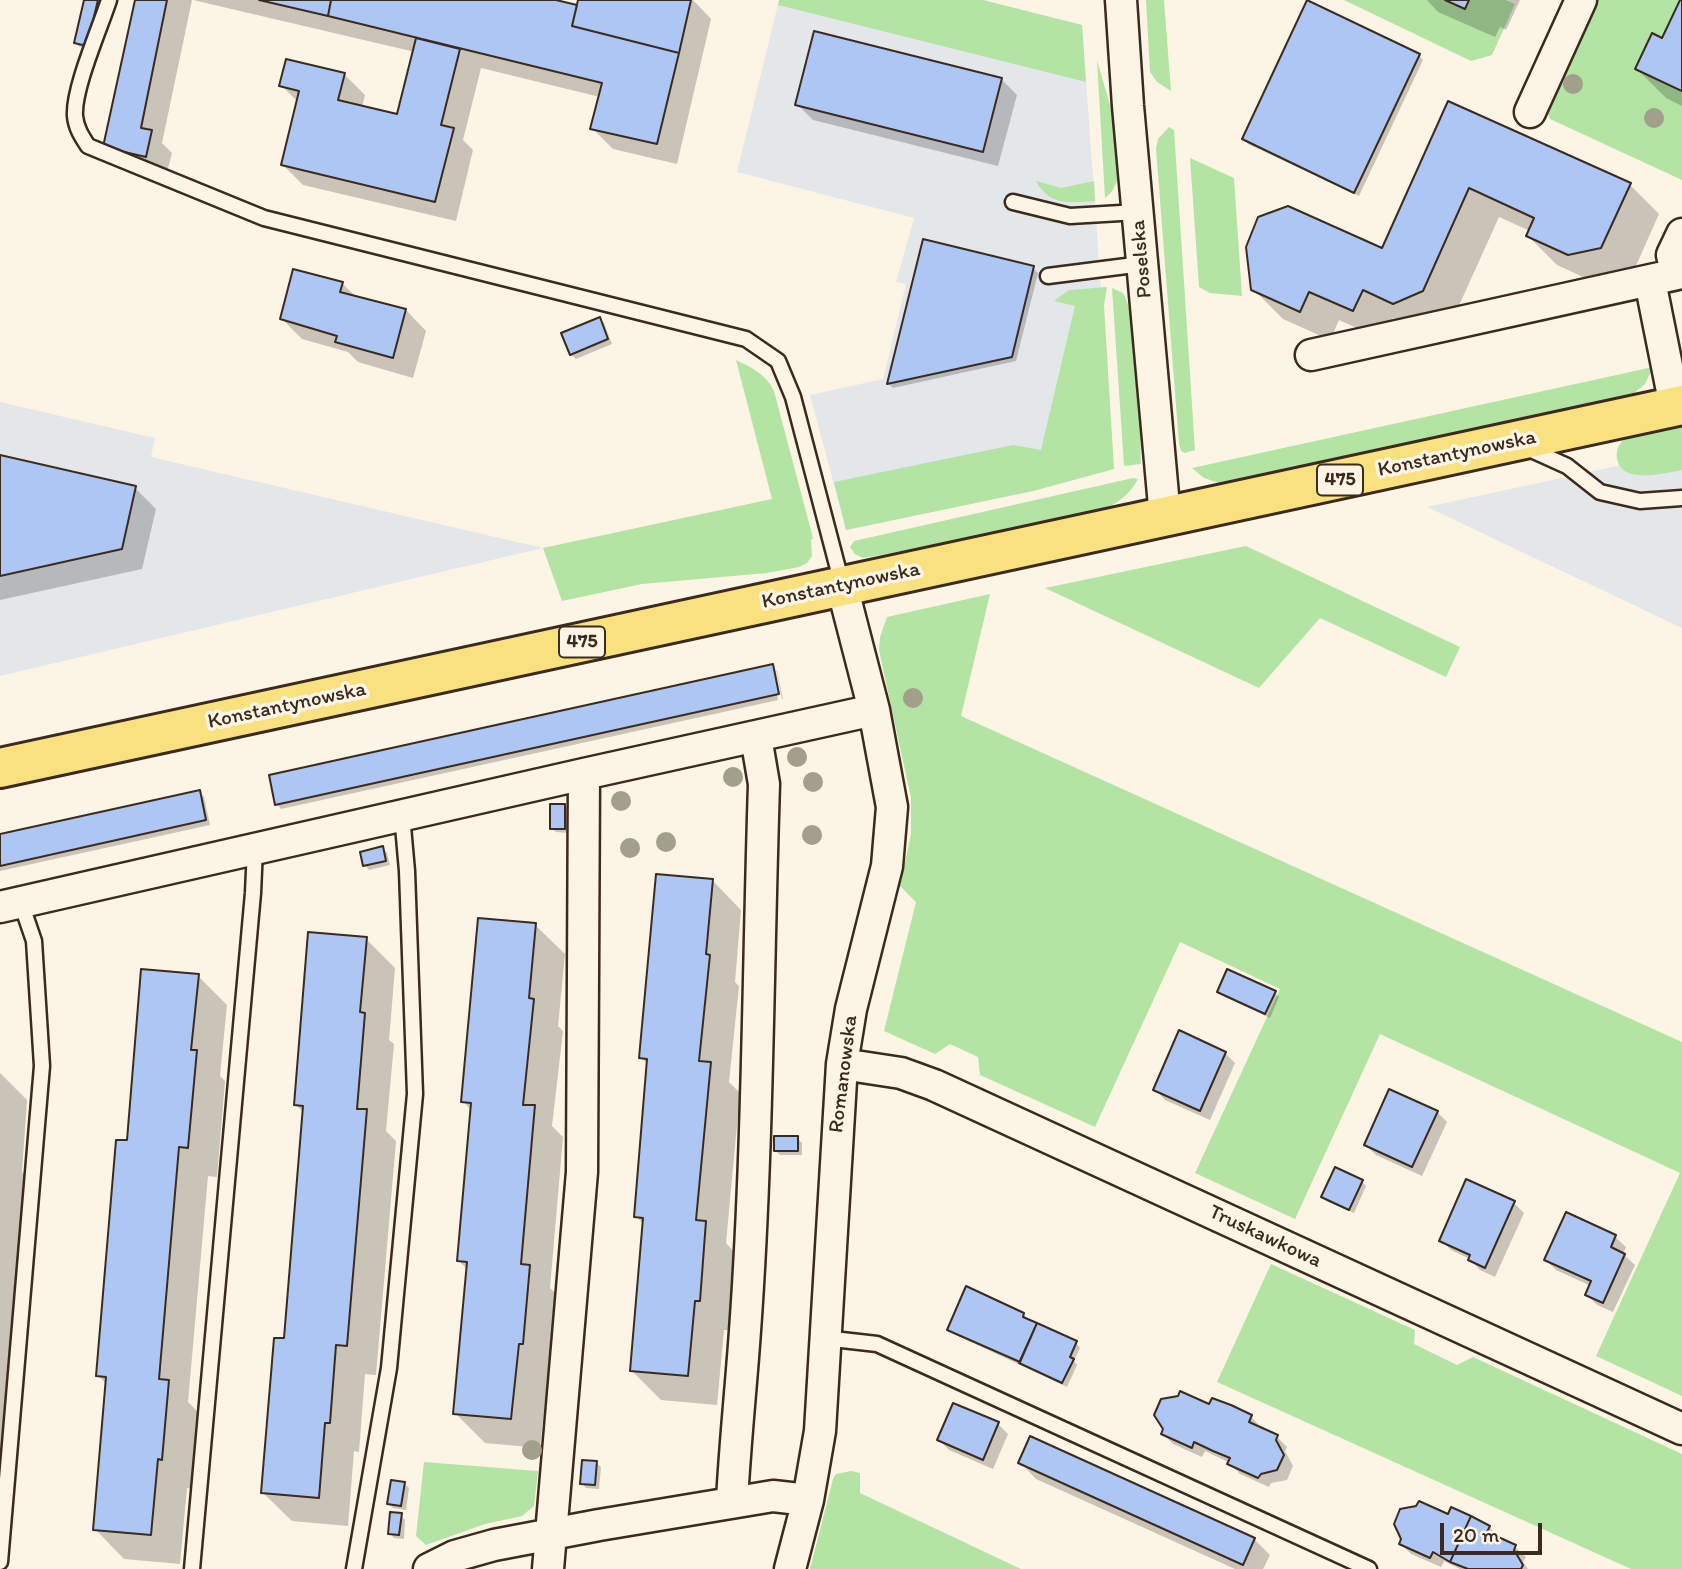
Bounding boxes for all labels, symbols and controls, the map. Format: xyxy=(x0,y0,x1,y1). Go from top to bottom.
street label: Poselska xyxy=(1126,219,1158,299)
street label: Konstantynowska xyxy=(1376,425,1538,483)
road number: 475 xyxy=(1317,464,1363,495)
street label: Konstantynowska xyxy=(760,557,922,615)
road number: 475 xyxy=(559,626,605,657)
street label: Konstantynowska xyxy=(206,677,368,735)
street label: Romanowska xyxy=(824,1014,864,1134)
street label: Truskawkowa xyxy=(1205,1200,1325,1274)
scale bar xyxy=(1444,1510,1546,1554)
text: 20 m xyxy=(1453,1522,1499,1547)

